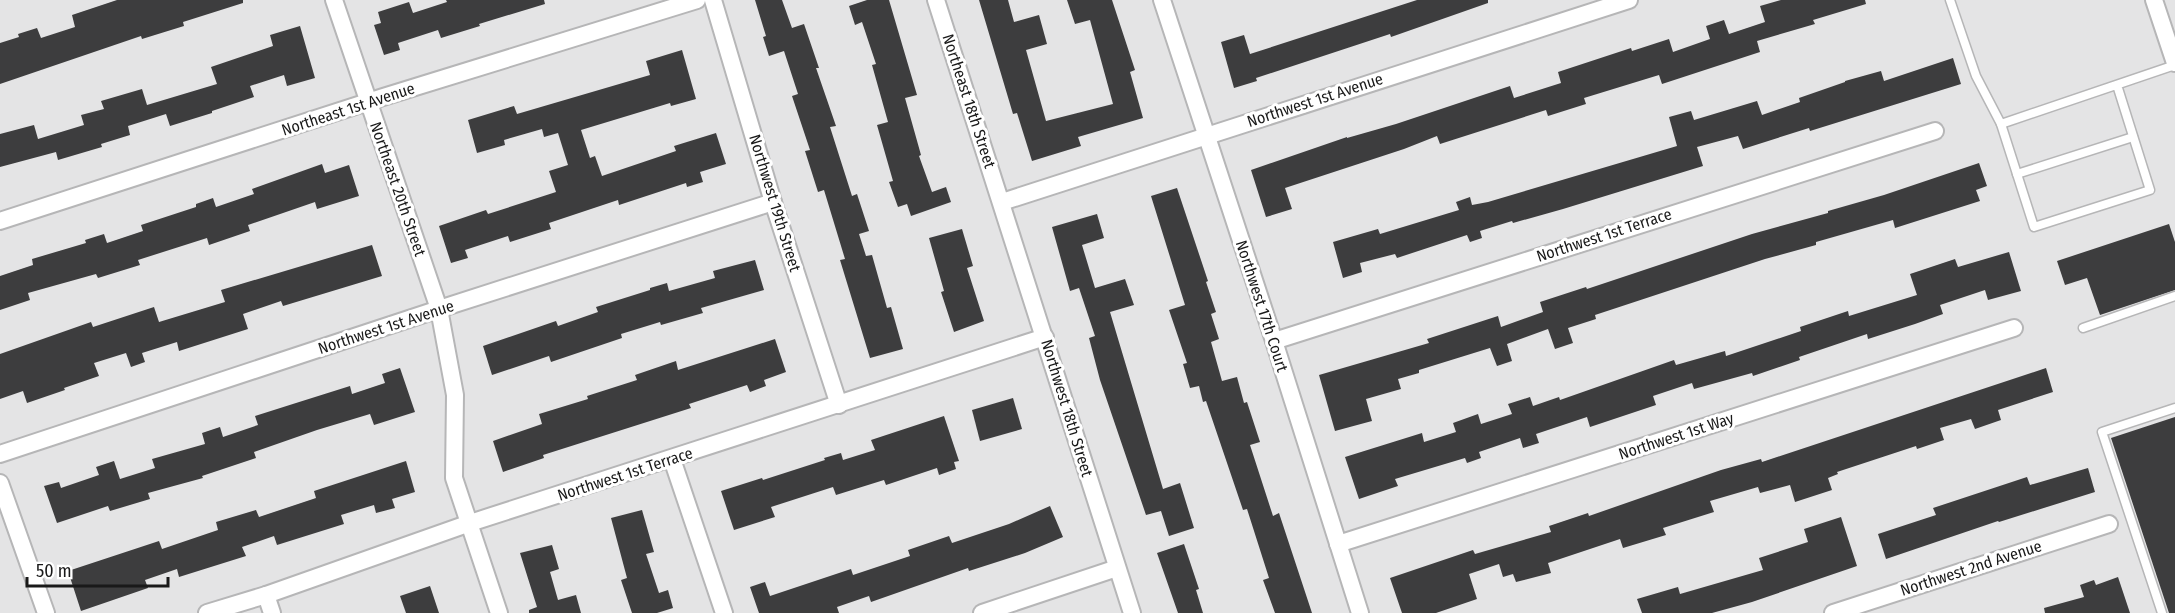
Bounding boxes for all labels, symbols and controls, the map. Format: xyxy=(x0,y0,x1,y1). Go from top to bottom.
street label: Northeast 18th Street xyxy=(938,32,1000,171)
street label: Northwest 1st Avenue xyxy=(1245,69,1385,131)
street label: Northeast 1st Avenue xyxy=(279,78,417,139)
street label: Northeast 20th Street xyxy=(366,119,430,259)
street label: Northwest 19th Street xyxy=(745,132,805,275)
street label: Northwest 1st Terrace xyxy=(1534,204,1674,266)
street label: Northwest 17th Court xyxy=(1232,238,1292,375)
street label: Northwest 1st Avenue xyxy=(316,296,456,358)
street label: Northwest 18th Street xyxy=(1037,337,1097,480)
street label: Northwest 1st Way xyxy=(1616,408,1737,464)
street label: Northwest 1st Terrace xyxy=(555,443,695,505)
street label: Northwest 2nd Avenue xyxy=(1898,536,2044,600)
scale bar xyxy=(27,550,168,588)
text: 50 m xyxy=(36,560,72,582)

